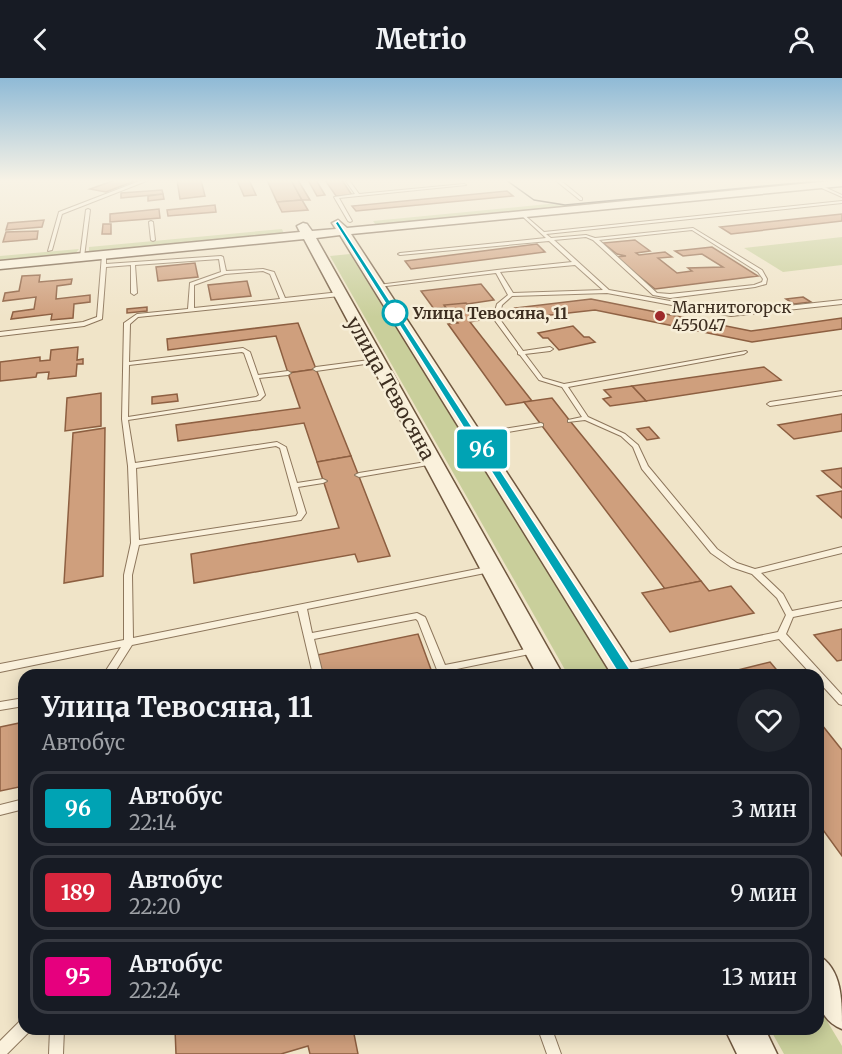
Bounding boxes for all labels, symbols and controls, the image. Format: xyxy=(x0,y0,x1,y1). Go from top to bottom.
text: Metrio xyxy=(376,22,466,56)
icon: back xyxy=(24,23,57,56)
icon: person xyxy=(785,23,818,56)
place label: Магнитогорск 455047 xyxy=(672,297,791,335)
marker: Улица Тевосяна, 11 xyxy=(382,300,408,326)
place label: Улица Тевосяна, 11 xyxy=(412,303,568,324)
marker: Магнитогорск 455047 xyxy=(653,309,667,323)
street label: улица Тевосяна xyxy=(341,312,441,464)
line badge: 96 xyxy=(455,430,509,469)
text: 96 xyxy=(469,436,495,463)
text: Улица Тевосяна, 11 xyxy=(42,689,313,725)
button: heart xyxy=(737,689,800,752)
text: Автобус xyxy=(42,730,125,755)
text: Автобус xyxy=(129,782,222,810)
text: 96 xyxy=(65,795,91,822)
text: 3 мин xyxy=(731,795,797,823)
text: 22:14 xyxy=(129,810,176,835)
text: Автобус xyxy=(129,866,222,894)
text: 189 xyxy=(61,879,95,906)
text: 9 мин xyxy=(730,879,797,907)
text: 22:20 xyxy=(129,894,181,919)
text: Автобус xyxy=(129,950,222,978)
text: 95 xyxy=(66,963,90,990)
text: 13 мин xyxy=(722,963,797,991)
text: 22:24 xyxy=(129,978,180,1003)

